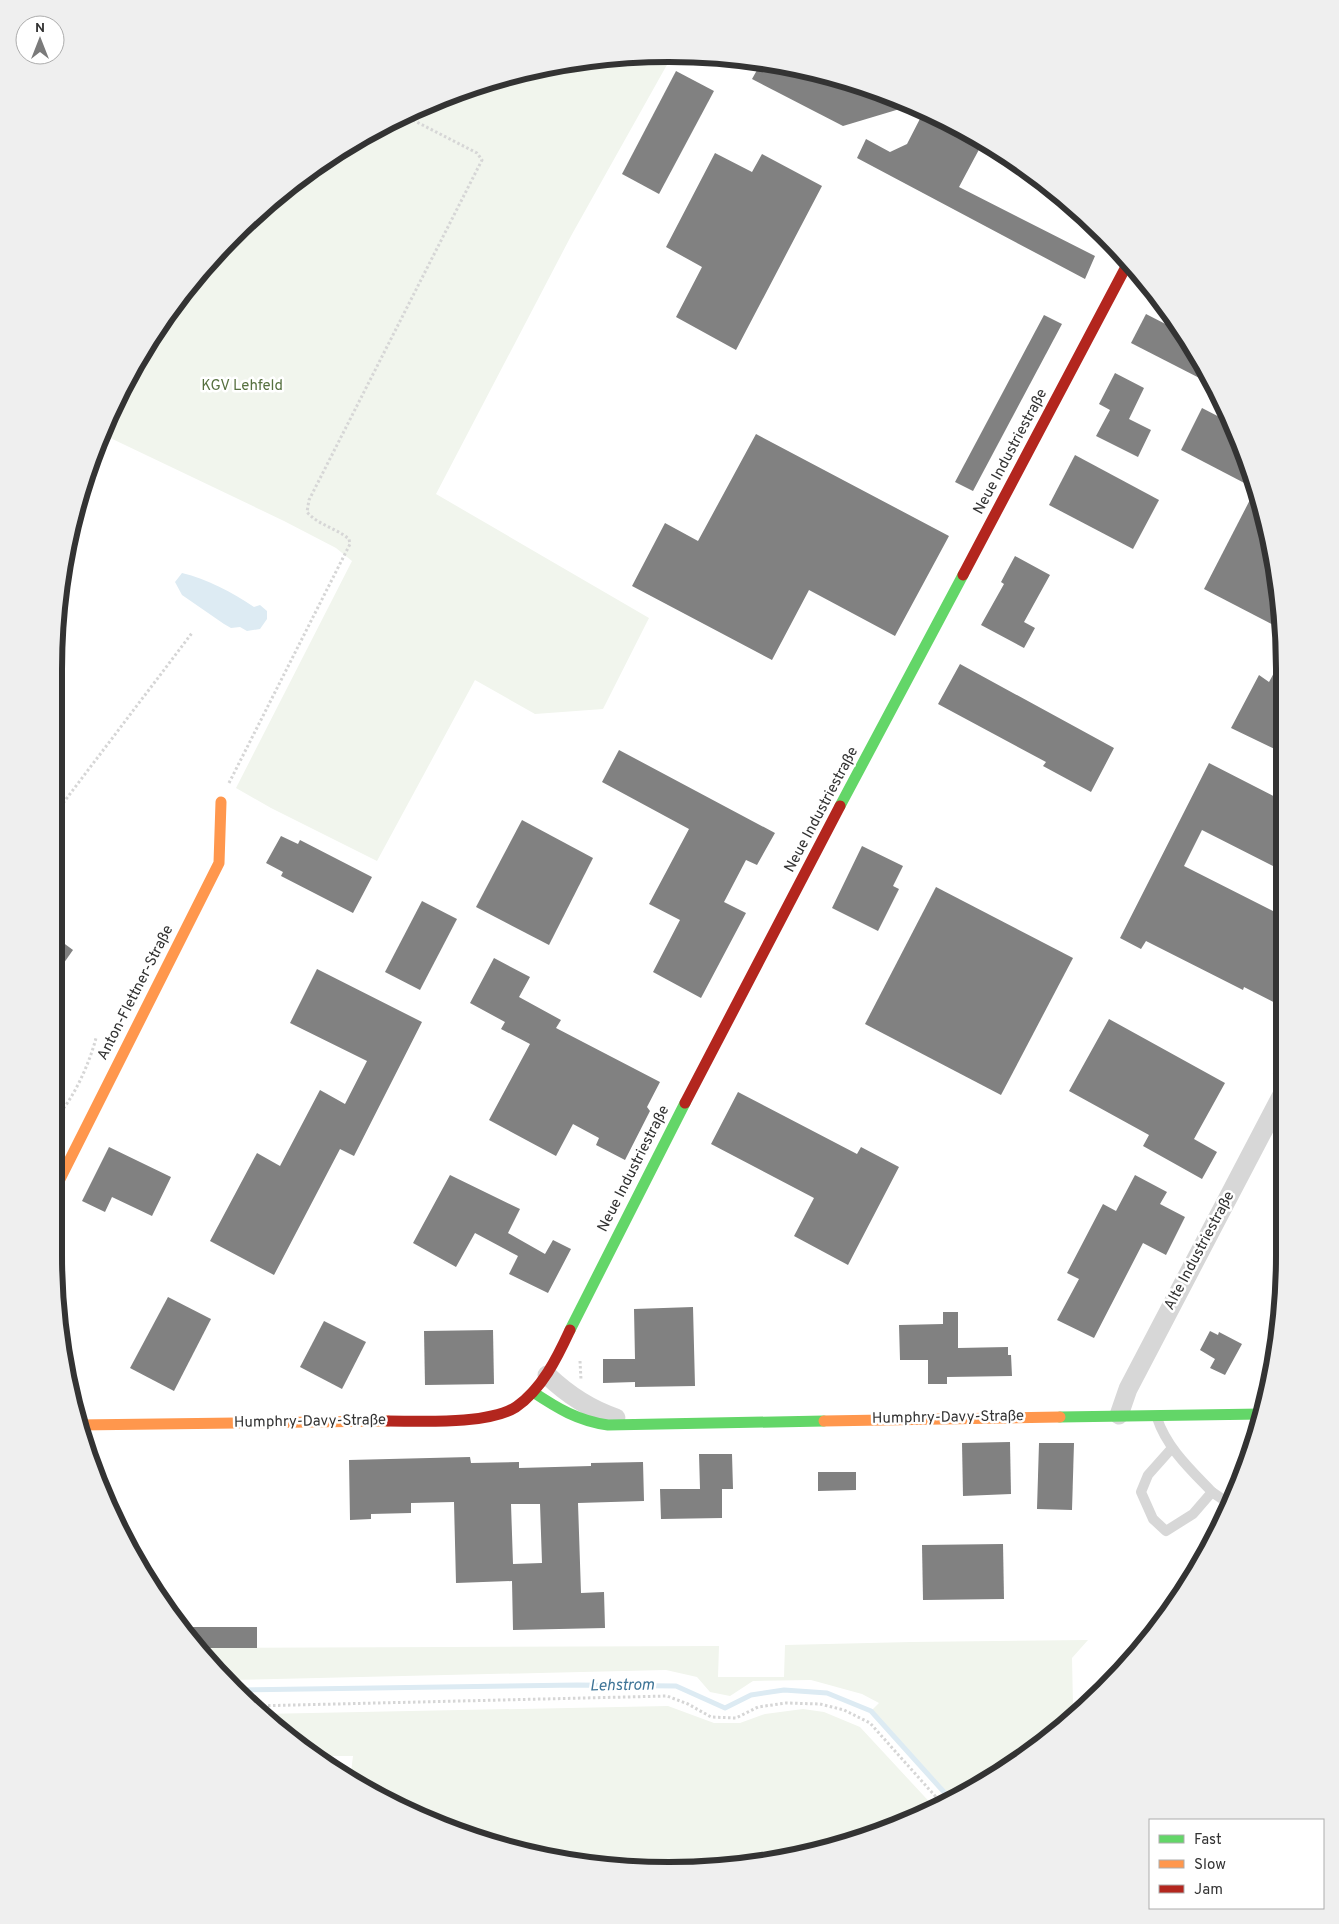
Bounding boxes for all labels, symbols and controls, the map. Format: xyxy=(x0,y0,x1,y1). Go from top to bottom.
north arrow xyxy=(15,15,65,65)
text: N xyxy=(35,20,45,37)
park label: KGV Lehfeld xyxy=(201,377,283,396)
street label: Neue Industriestraße xyxy=(970,386,1052,518)
street label: Neue Industriestraße xyxy=(781,744,863,876)
street label: Anton-Flettner-Straße xyxy=(94,922,178,1064)
street label: Neue Industriestraße xyxy=(594,1102,674,1236)
street label: Alte Industriestraße xyxy=(1161,1188,1239,1314)
street label: Humphry-Davy-Straße xyxy=(872,1407,1024,1429)
street label: Humphry-Davy-Straße xyxy=(234,1411,386,1433)
water label: Lehstrom xyxy=(589,1675,655,1697)
legend xyxy=(1149,1819,1324,1909)
text: Fast xyxy=(1194,1831,1222,1850)
text: Slow xyxy=(1194,1856,1226,1875)
text: Jam xyxy=(1194,1881,1223,1900)

